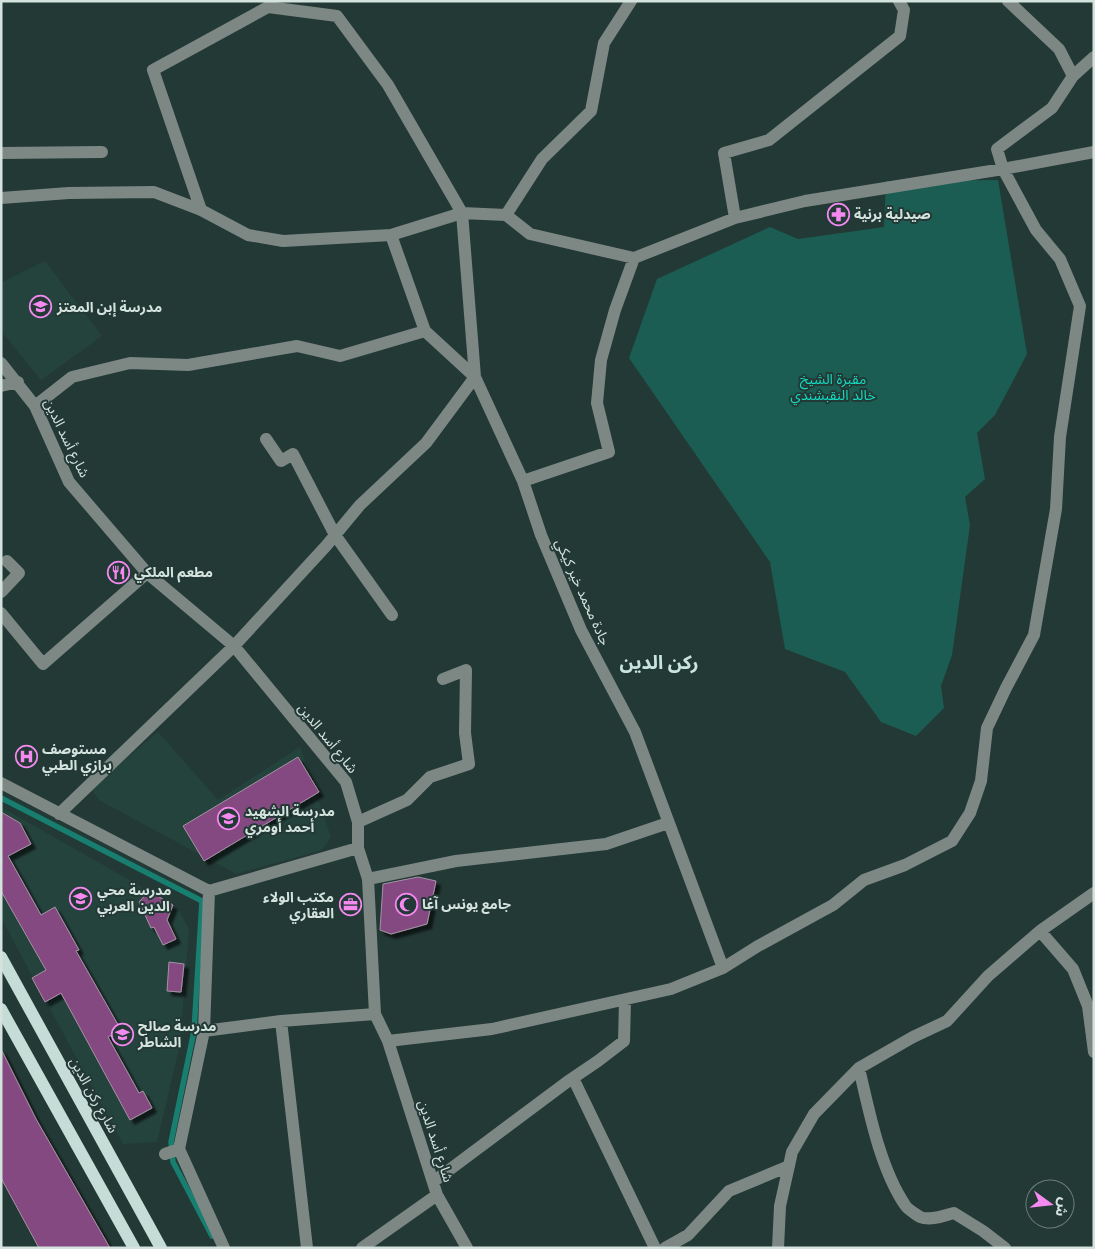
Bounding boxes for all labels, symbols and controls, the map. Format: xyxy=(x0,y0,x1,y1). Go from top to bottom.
pharmacy icon: صيدلية برنية xyxy=(826,202,850,226)
place label: صيدلية برنية xyxy=(854,205,931,223)
school or university icon: مدرسة إبن المعتز xyxy=(29,295,53,319)
place label: مدرسة إبن المعتز xyxy=(56,298,162,317)
park label: مقبرة الشيخ خالد النقبشندي xyxy=(790,370,876,406)
street label: شارع أسد الدين xyxy=(38,396,94,481)
street label: جادة محمد خير كيكي xyxy=(549,536,615,649)
restaurant icon: مطعم الملكي xyxy=(106,560,130,584)
place label: مطعم الملكي xyxy=(134,563,213,583)
district label: ركن الدين xyxy=(619,650,699,675)
street label: شارع أسد الدين xyxy=(293,699,362,778)
place label: مستوصف برازي الطبي xyxy=(42,740,112,776)
hospital icon: مستوصف برازي الطبي xyxy=(14,745,38,769)
place label: مدرسة الشهيد أحمد أومري xyxy=(245,802,335,838)
school or university icon: مدرسة الشهيد أحمد أومري xyxy=(217,807,241,831)
place label: مدرسة محي الدين العربي xyxy=(97,881,171,917)
school or university icon: مدرسة محي الدين العربي xyxy=(69,886,93,910)
place label: مكتب الولاء العقاري xyxy=(263,888,334,924)
mosque icon: جامع يونس آغا xyxy=(394,892,418,916)
office icon: مكتب الولاء العقاري xyxy=(338,893,362,917)
place label: جامع يونس آغا xyxy=(422,895,511,914)
place label: مدرسة صالح الشاطر xyxy=(137,1017,216,1051)
school or university icon: مدرسة صالح الشاطر xyxy=(110,1022,134,1046)
street label: شارع ركن الدين xyxy=(64,1054,122,1137)
street label: شارع أسد الدين xyxy=(412,1098,458,1185)
north arrow xyxy=(1025,1179,1075,1229)
text: ش xyxy=(1051,1196,1074,1219)

